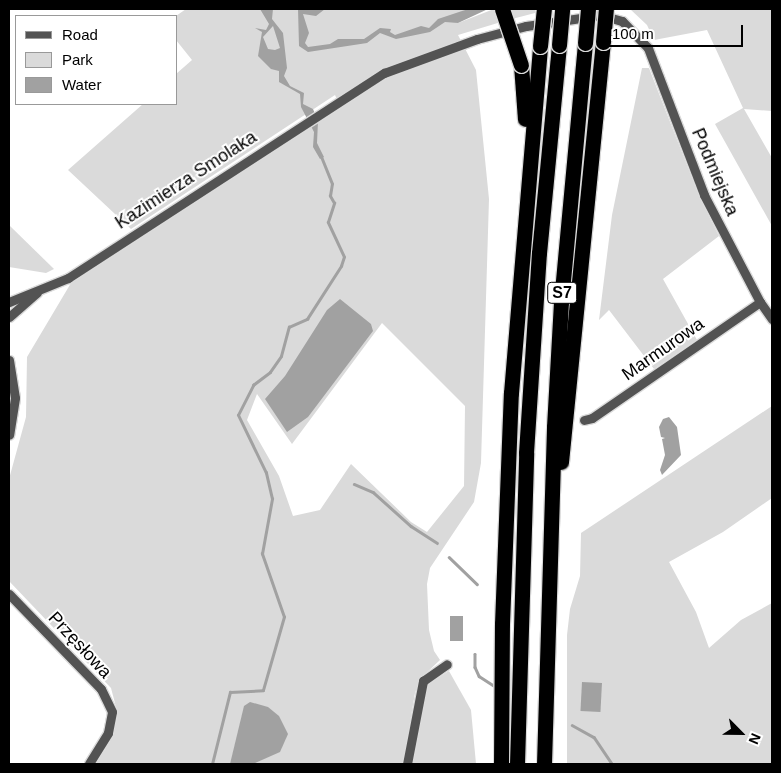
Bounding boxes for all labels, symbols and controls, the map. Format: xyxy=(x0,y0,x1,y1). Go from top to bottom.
legend xyxy=(15,15,178,105)
scale bar xyxy=(606,15,745,47)
text: 100 m xyxy=(612,25,654,42)
text: Road xyxy=(62,26,98,43)
text: Park xyxy=(62,51,93,68)
text: Water xyxy=(62,76,101,93)
street label: Podmiejska xyxy=(687,125,743,219)
street label: Kazimierza Smolaka xyxy=(111,126,261,234)
road number: S7 xyxy=(547,280,577,306)
street label: Marmurowa xyxy=(618,313,708,385)
street label: Przęsłowa xyxy=(44,607,116,683)
north arrow xyxy=(716,708,766,758)
text: N xyxy=(745,731,764,747)

